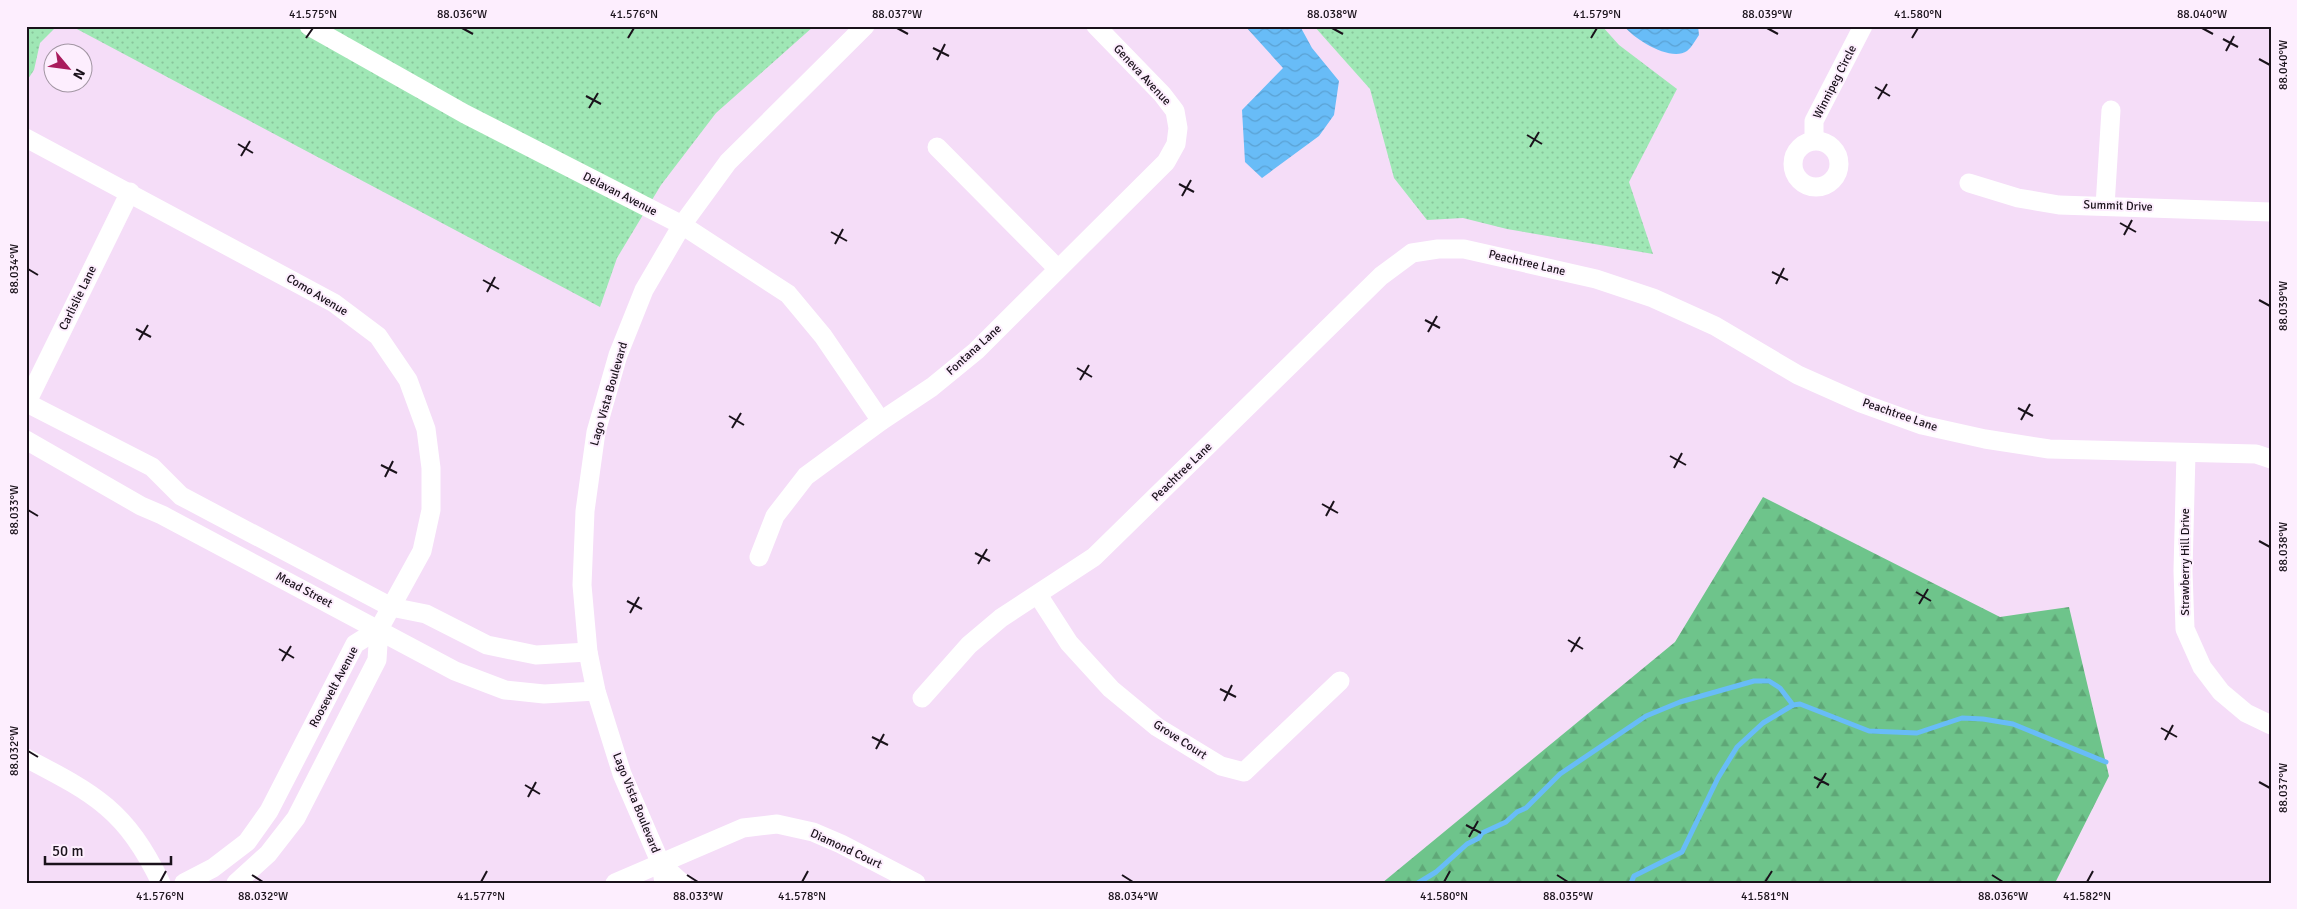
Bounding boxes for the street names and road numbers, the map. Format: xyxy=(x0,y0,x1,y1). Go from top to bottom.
street label: Geneva Avenue xyxy=(1110,41,1174,109)
street label: Winnipeg Circle xyxy=(1810,43,1860,121)
street label: Delavan Avenue xyxy=(580,169,660,219)
street label: Summit Drive xyxy=(2083,197,2153,215)
street label: Peachtree Lane xyxy=(1487,247,1567,279)
street label: Carlislie Lane xyxy=(56,263,100,333)
street label: Como Avenue xyxy=(283,271,351,319)
street label: Fontana Lane xyxy=(943,321,1005,379)
street label: Lago Vista Boulevard xyxy=(587,340,631,448)
street label: Peachtree Lane xyxy=(1860,395,1940,435)
street label: Peachtree Lane xyxy=(1149,439,1215,505)
street label: Strawberry Hill Drive xyxy=(2178,508,2193,616)
street label: Mead Street xyxy=(273,569,335,611)
street label: Roosevelt Avenue xyxy=(306,644,362,730)
street label: Grove Court xyxy=(1150,717,1210,763)
street label: Lago Vista Boulevard xyxy=(609,750,663,856)
street label: Diamond Court xyxy=(808,826,884,872)

